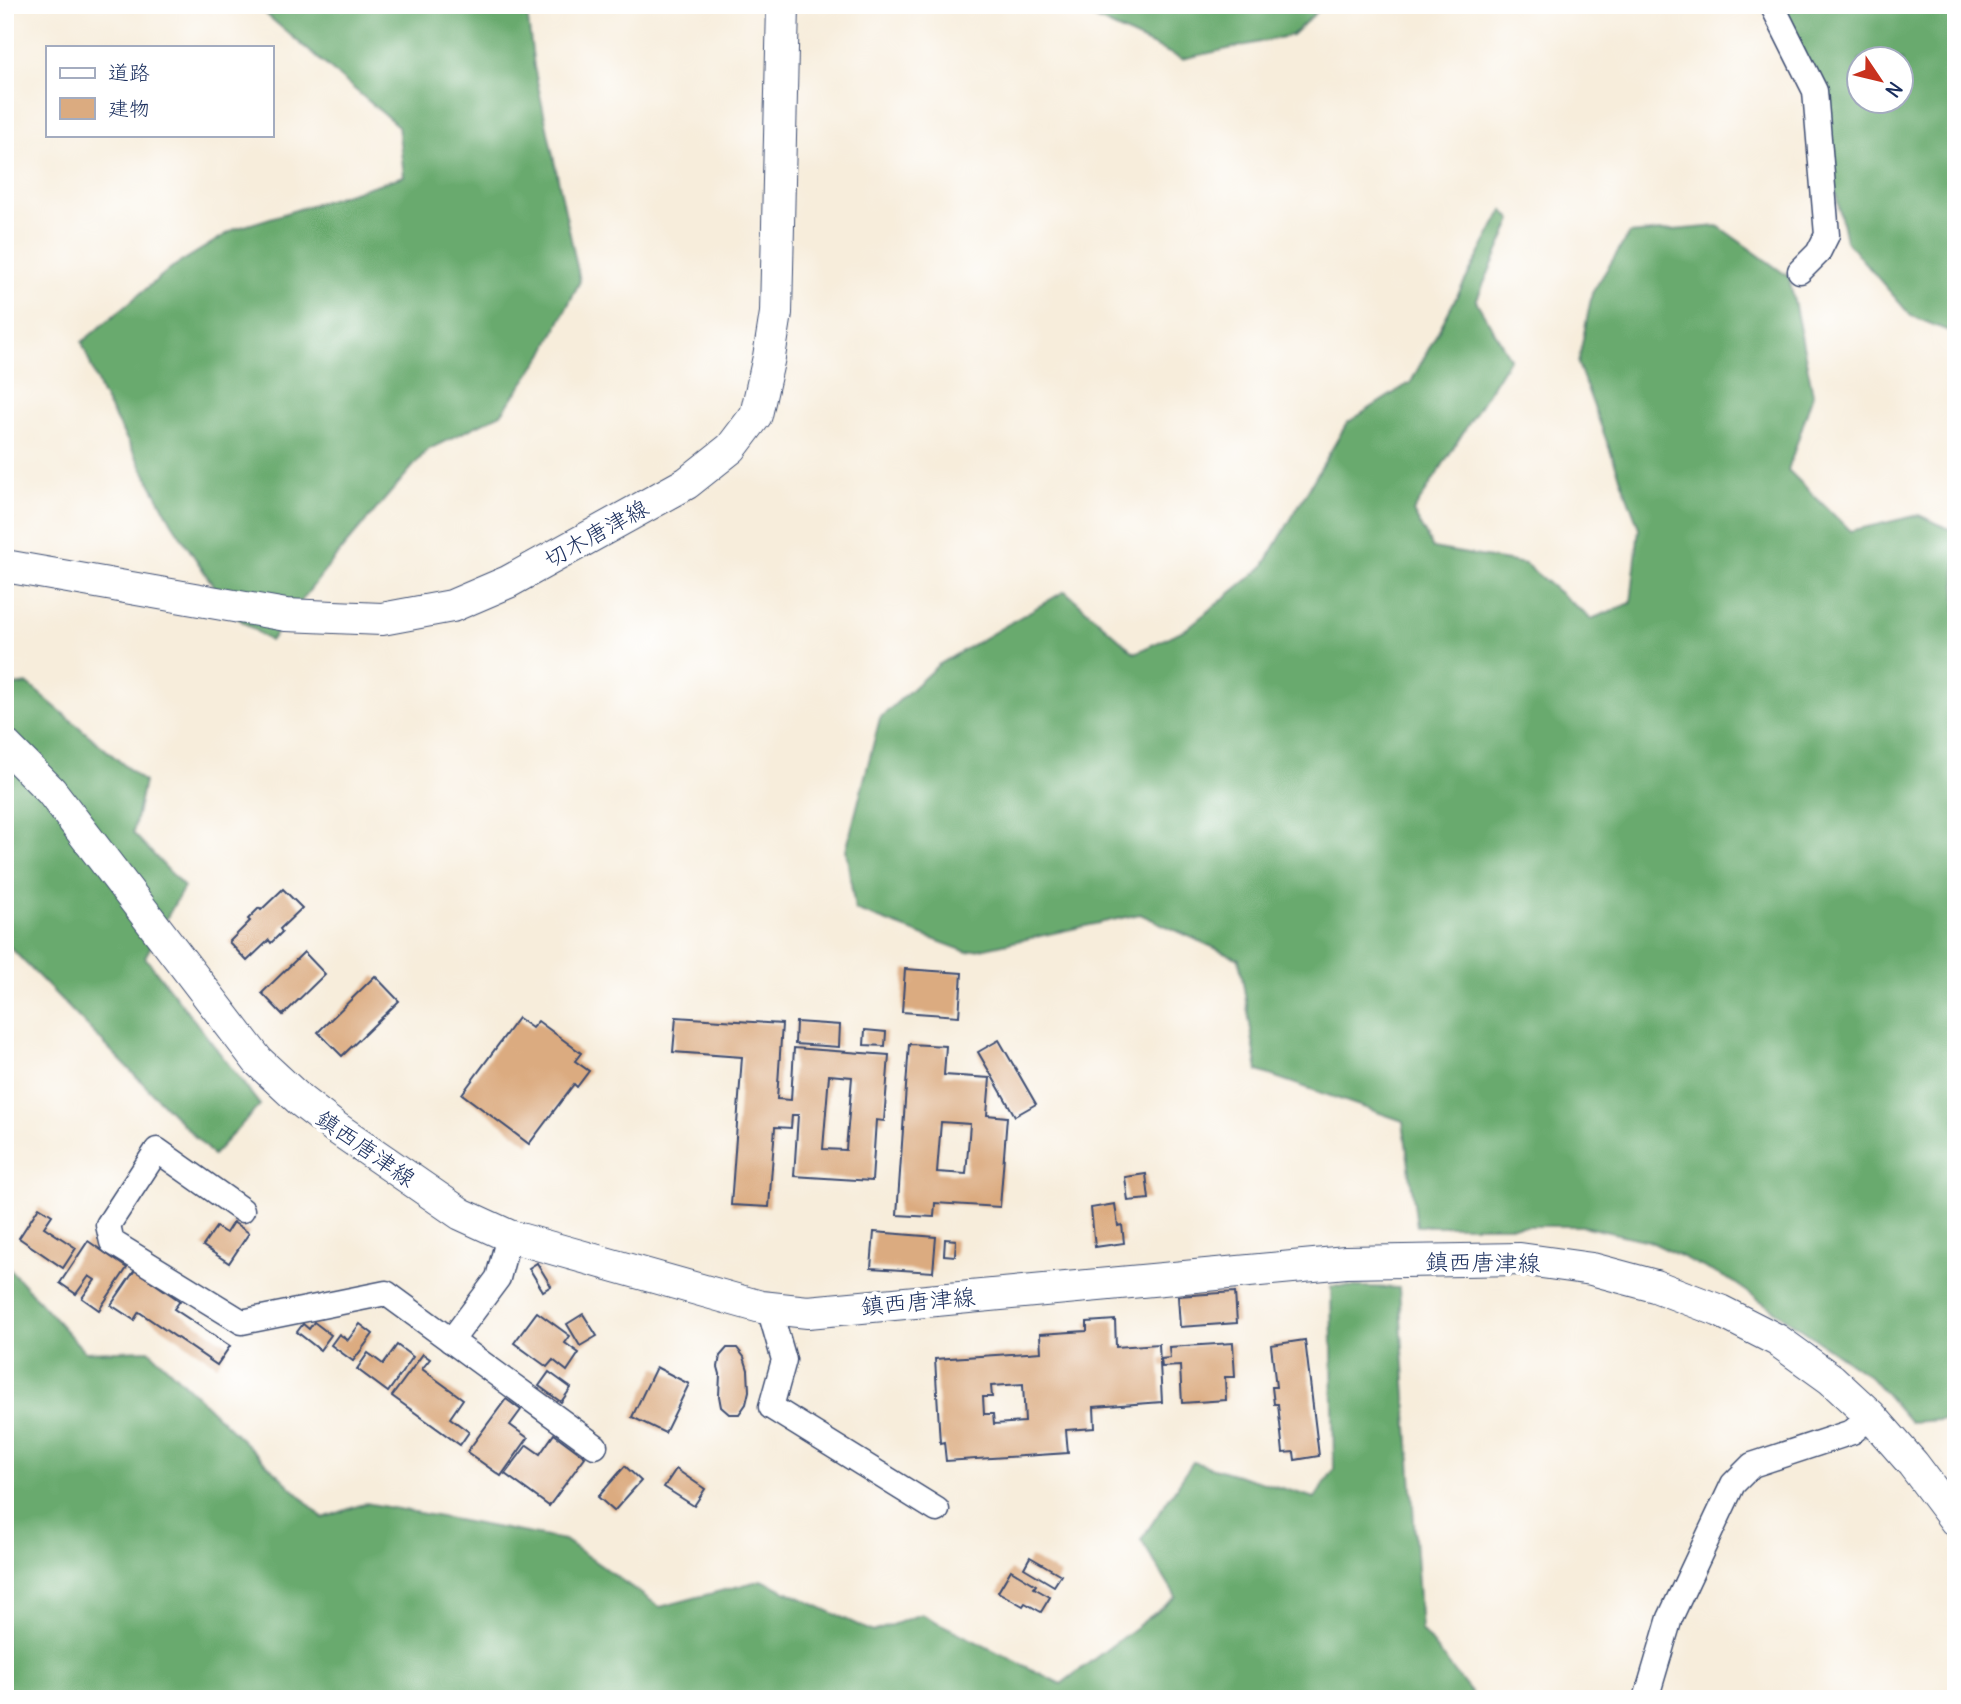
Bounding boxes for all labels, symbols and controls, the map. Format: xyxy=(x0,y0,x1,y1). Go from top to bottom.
legend xyxy=(46,46,273,136)
north arrow xyxy=(1846,46,1916,116)
text: 道路 xyxy=(108,59,150,86)
text: N xyxy=(1880,77,1908,102)
text: 建物 xyxy=(108,95,150,122)
street label: 切木唐津線 xyxy=(539,492,653,574)
street label: 鎮西唐津線 xyxy=(311,1103,421,1193)
street label: 鎮西唐津線 xyxy=(1425,1246,1541,1278)
street label: 鎮西唐津線 xyxy=(859,1282,977,1320)

